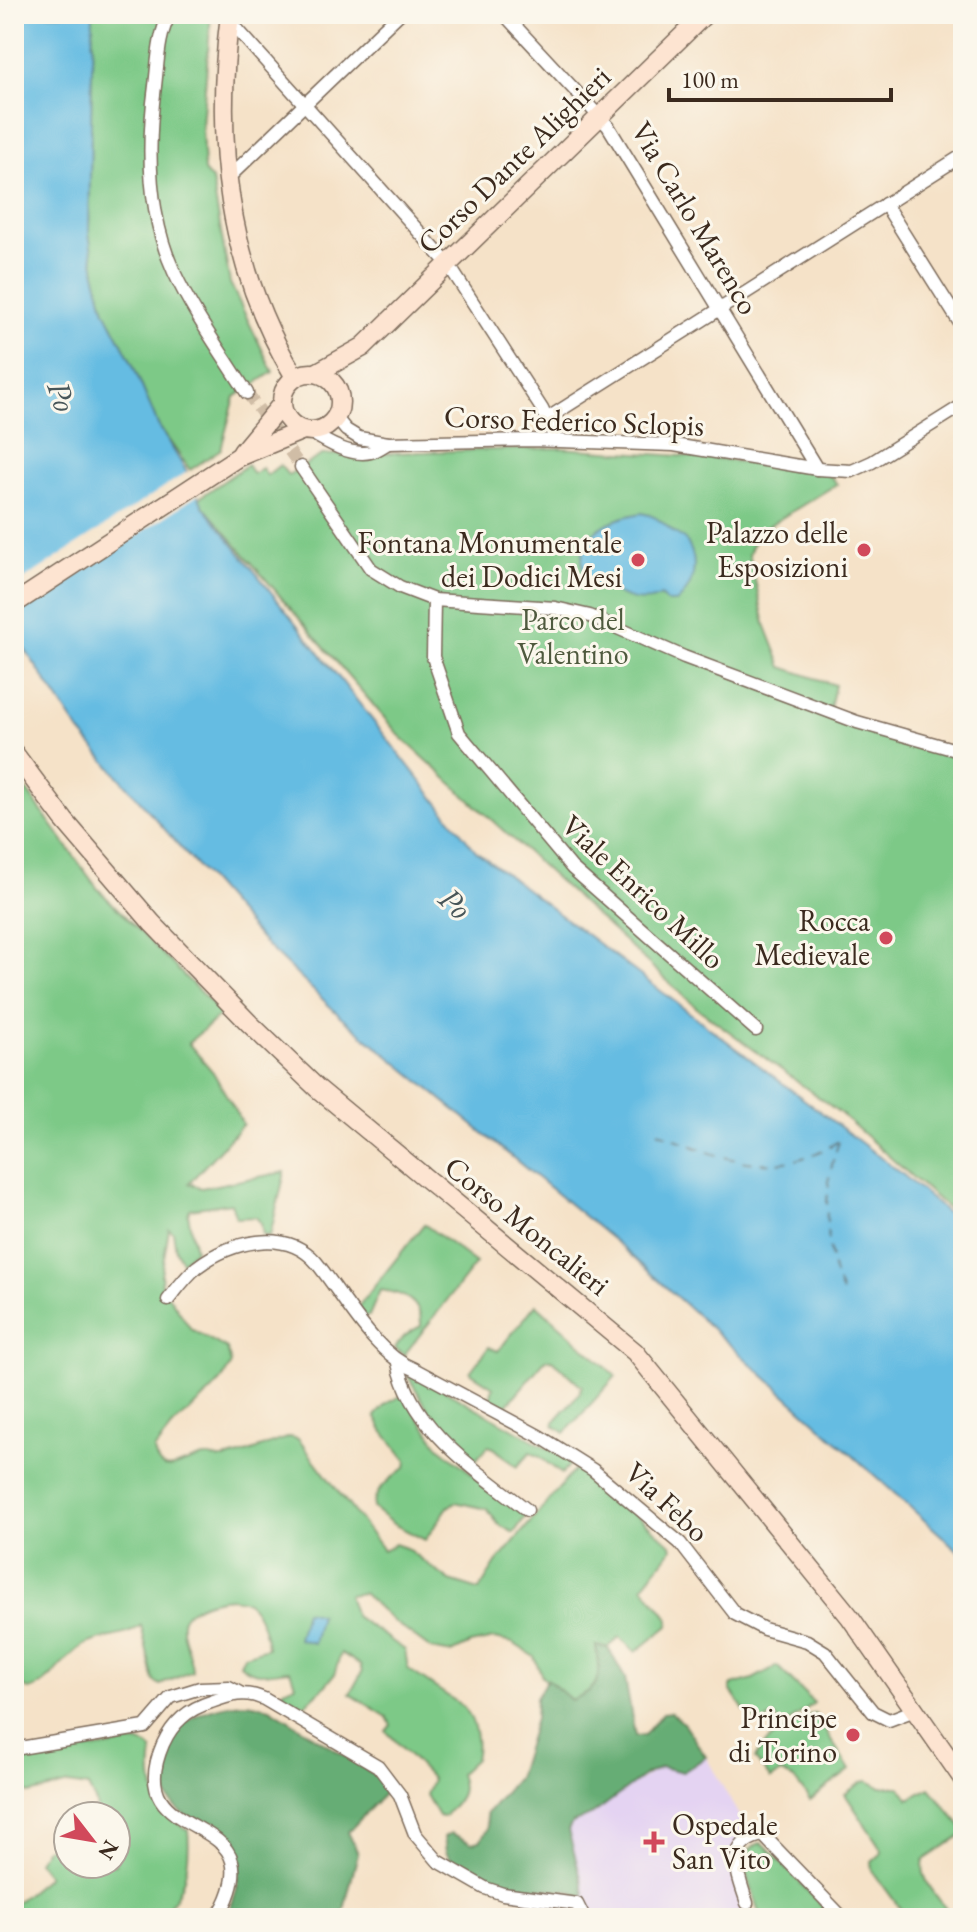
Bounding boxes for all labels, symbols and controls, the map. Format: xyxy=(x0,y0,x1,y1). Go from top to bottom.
scale bar xyxy=(669,52,891,102)
street label: Corso Dante Alighieri xyxy=(409,57,619,262)
text: 100 m xyxy=(681,64,739,95)
street label: Via Carlo Marenco xyxy=(622,114,768,321)
water label: Po xyxy=(37,375,87,417)
street label: Corso Federico Sclopis xyxy=(443,396,705,445)
place label: Palazzo delle Esposizioni xyxy=(706,513,848,586)
place label: Fontana Monumentale dei Dodici Mesi xyxy=(358,523,622,596)
marker: Palazzo delle Esposizioni xyxy=(855,541,873,559)
marker: Fontana Monumentale dei Dodici Mesi xyxy=(629,551,647,569)
park label: Parco del Valentino xyxy=(517,600,629,673)
street label: Viale Enrico Millo xyxy=(553,806,733,978)
water label: Po xyxy=(430,877,480,929)
place label: Rocca Medievale xyxy=(754,901,870,974)
marker: Rocca Medievale xyxy=(877,929,895,947)
street label: Corso Moncalieri xyxy=(437,1147,618,1304)
street label: Via Febo xyxy=(617,1453,718,1550)
place label: Principe di Torino xyxy=(729,1698,837,1771)
marker: Principe di Torino xyxy=(844,1726,862,1744)
north arrow xyxy=(52,1800,132,1880)
place label: Ospedale San Vito xyxy=(672,1805,778,1878)
marker: Ospedale San Vito xyxy=(643,1831,665,1853)
text: N xyxy=(92,1835,126,1865)

